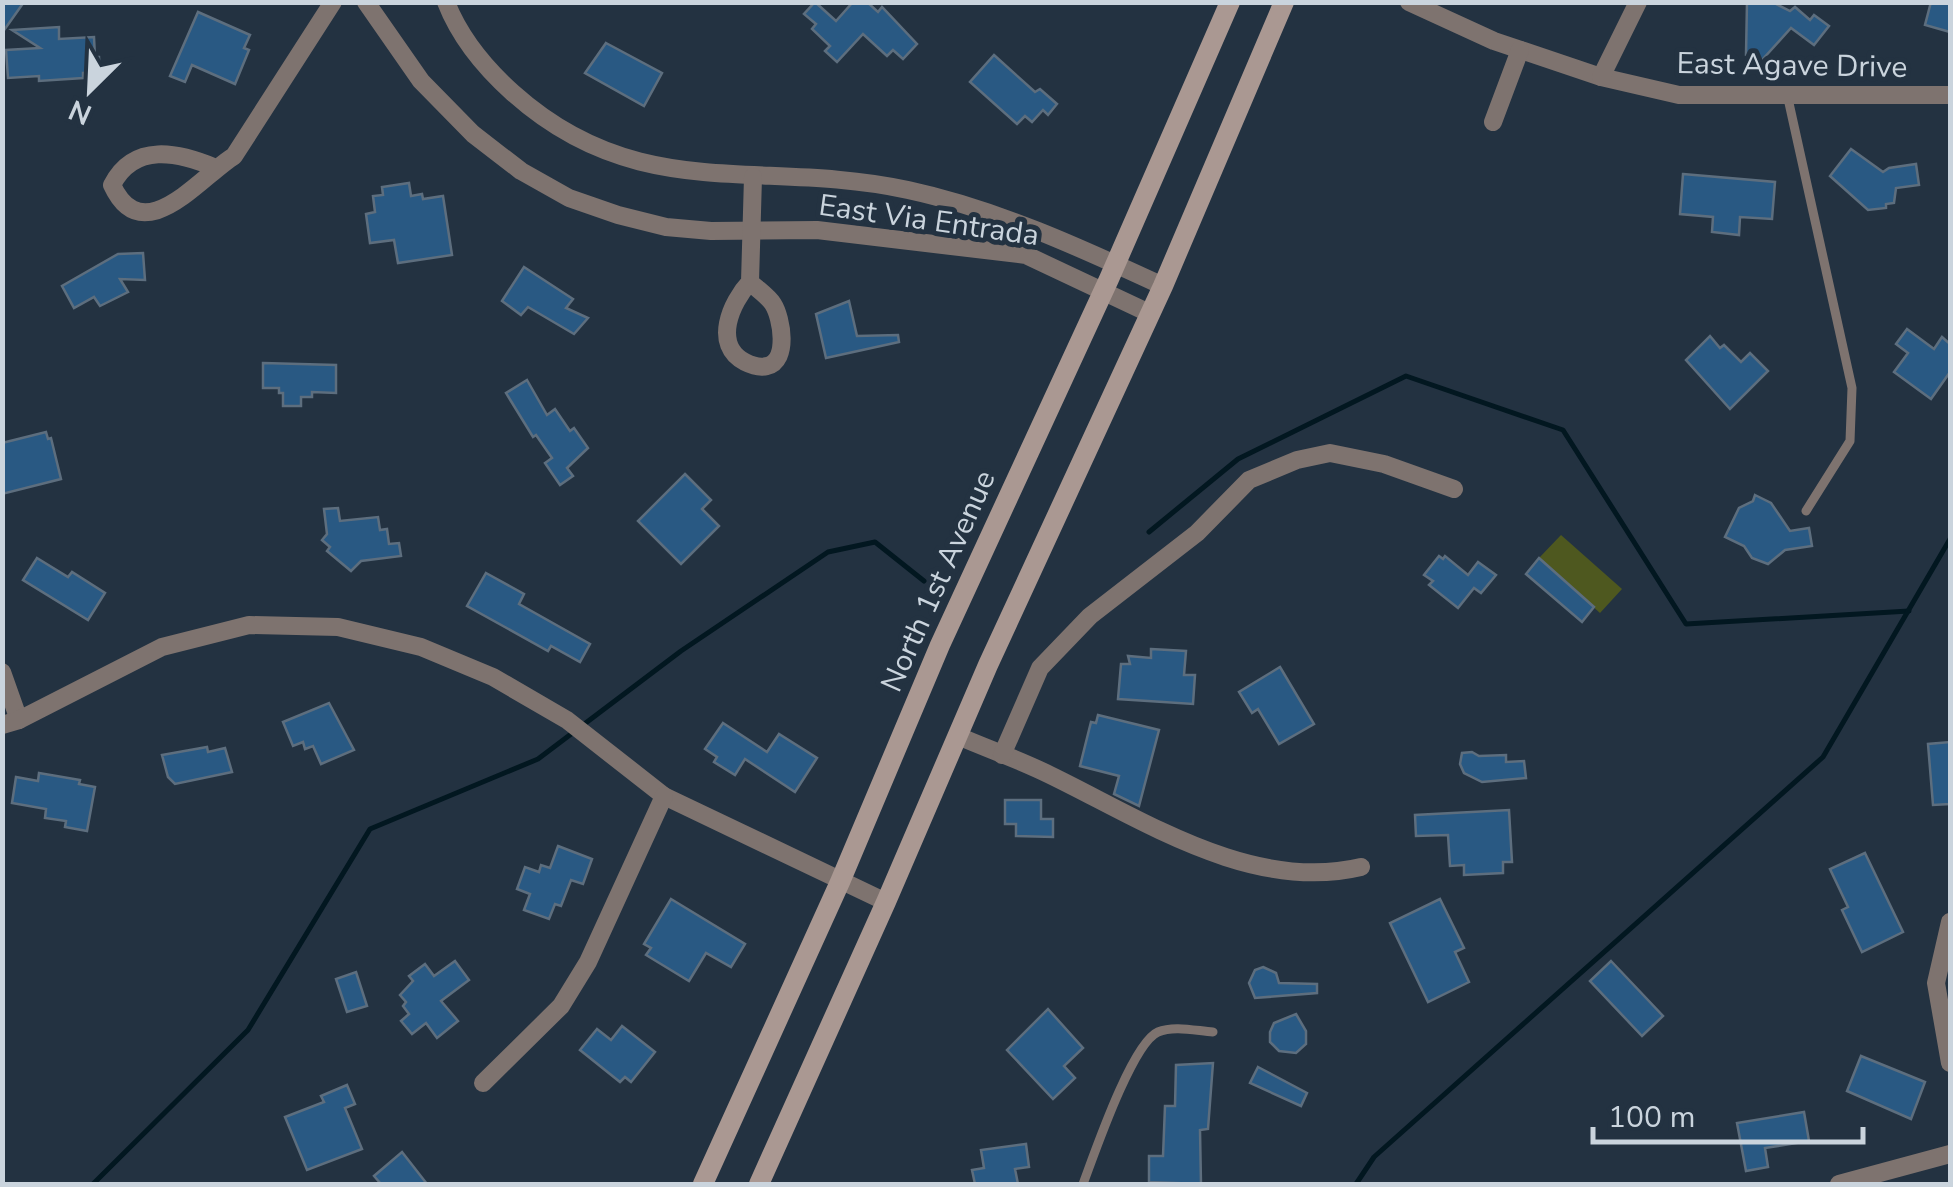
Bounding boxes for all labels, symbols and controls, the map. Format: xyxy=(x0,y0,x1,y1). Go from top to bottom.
north arrow xyxy=(40,40,140,140)
street label: East Agave Drive xyxy=(1676,43,1908,88)
text: N xyxy=(63,90,98,134)
street label: East Via Entrada xyxy=(816,185,1042,256)
street label: North 1st Avenue xyxy=(871,464,1006,698)
scale bar xyxy=(1593,1082,1863,1144)
text: 100 m xyxy=(1608,1097,1695,1138)

